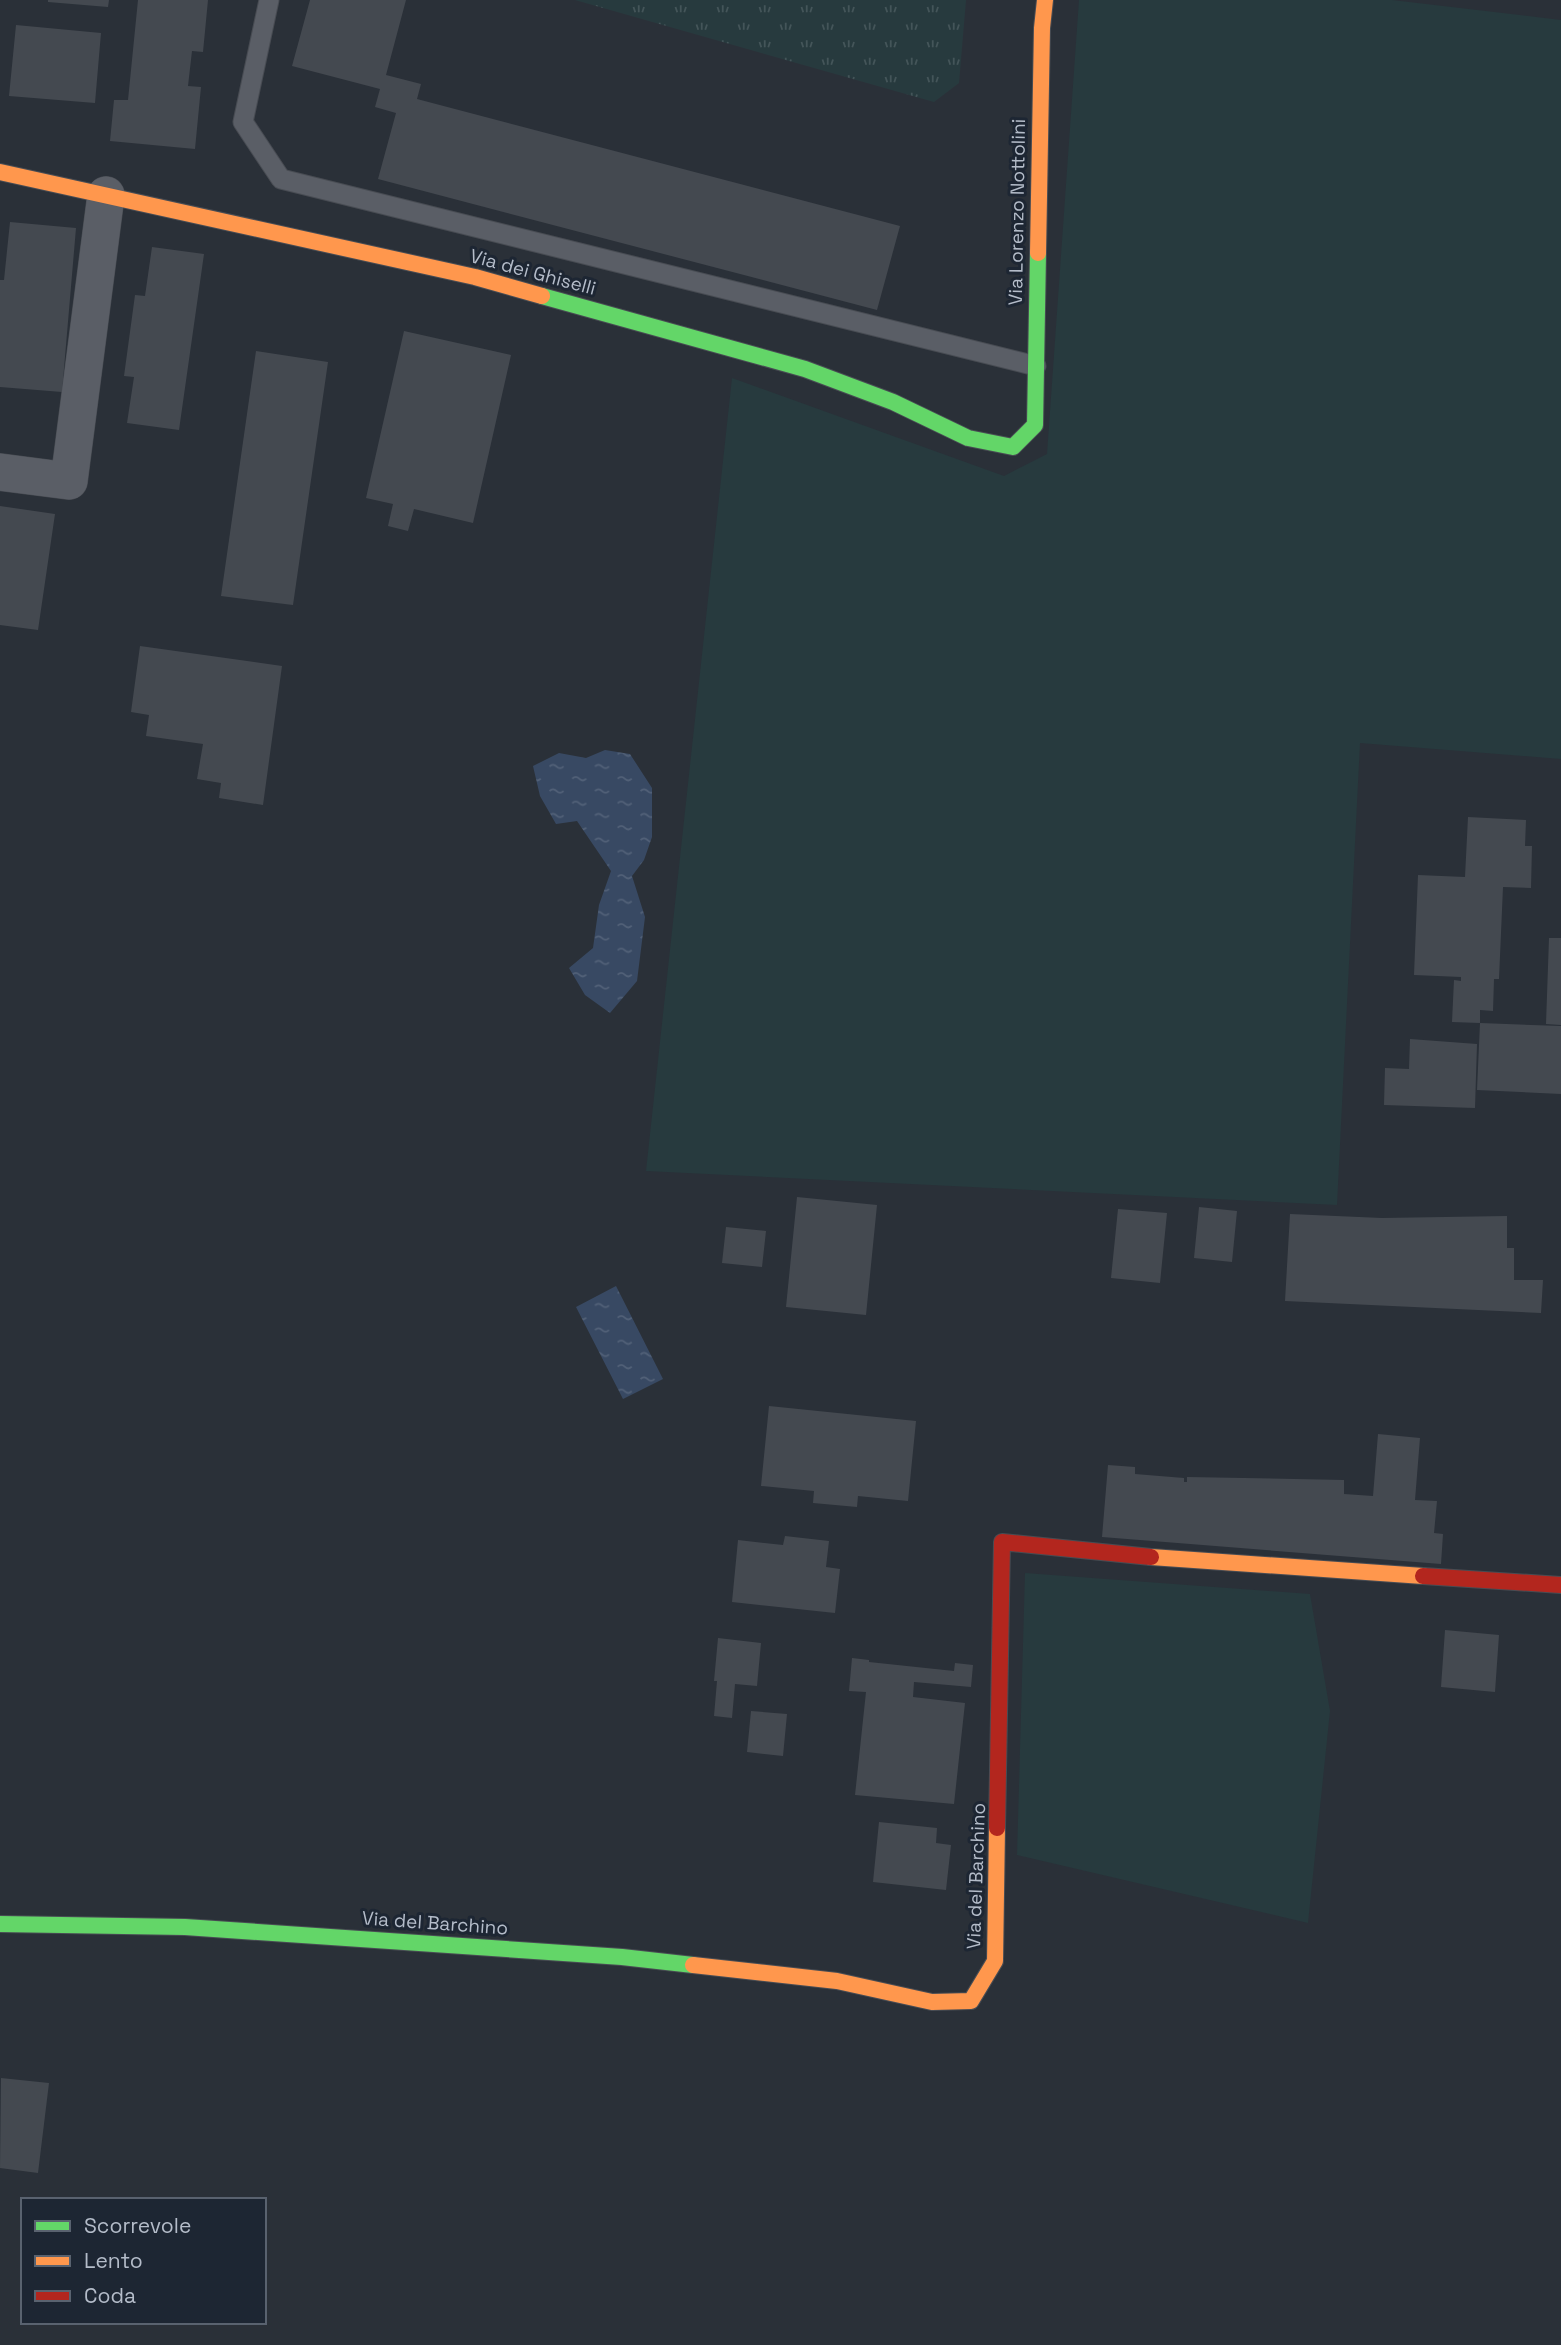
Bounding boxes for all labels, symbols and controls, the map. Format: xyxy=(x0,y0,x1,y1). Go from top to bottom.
street label: Via Lorenzo Nottolini xyxy=(1003,118,1031,306)
street label: Via dei Ghiselli xyxy=(467,243,599,301)
street label: Via del Barchino xyxy=(961,1802,991,1950)
street label: Via del Barchino xyxy=(361,1905,509,1941)
legend xyxy=(21,2198,266,2324)
text: Scorrevole xyxy=(84,2212,191,2239)
text: Lento xyxy=(84,2247,143,2274)
text: Coda xyxy=(84,2282,136,2309)

